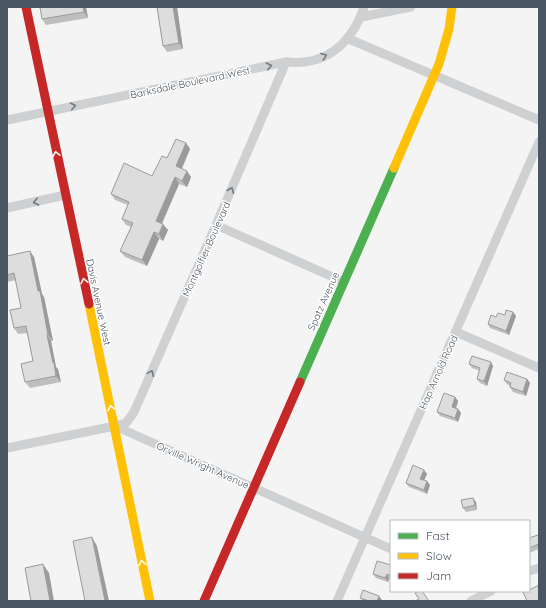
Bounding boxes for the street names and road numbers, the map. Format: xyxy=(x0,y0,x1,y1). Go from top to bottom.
street label: Barksdale Boulevard West xyxy=(129,63,252,102)
street label: Montgolfier Boulevard xyxy=(180,200,233,299)
street label: Davis Avenue West xyxy=(83,258,114,347)
street label: Spatz Avenue xyxy=(305,270,342,333)
street label: Hap Arnold Road xyxy=(416,333,461,411)
street label: Orville Wright Avenue xyxy=(154,439,252,492)

